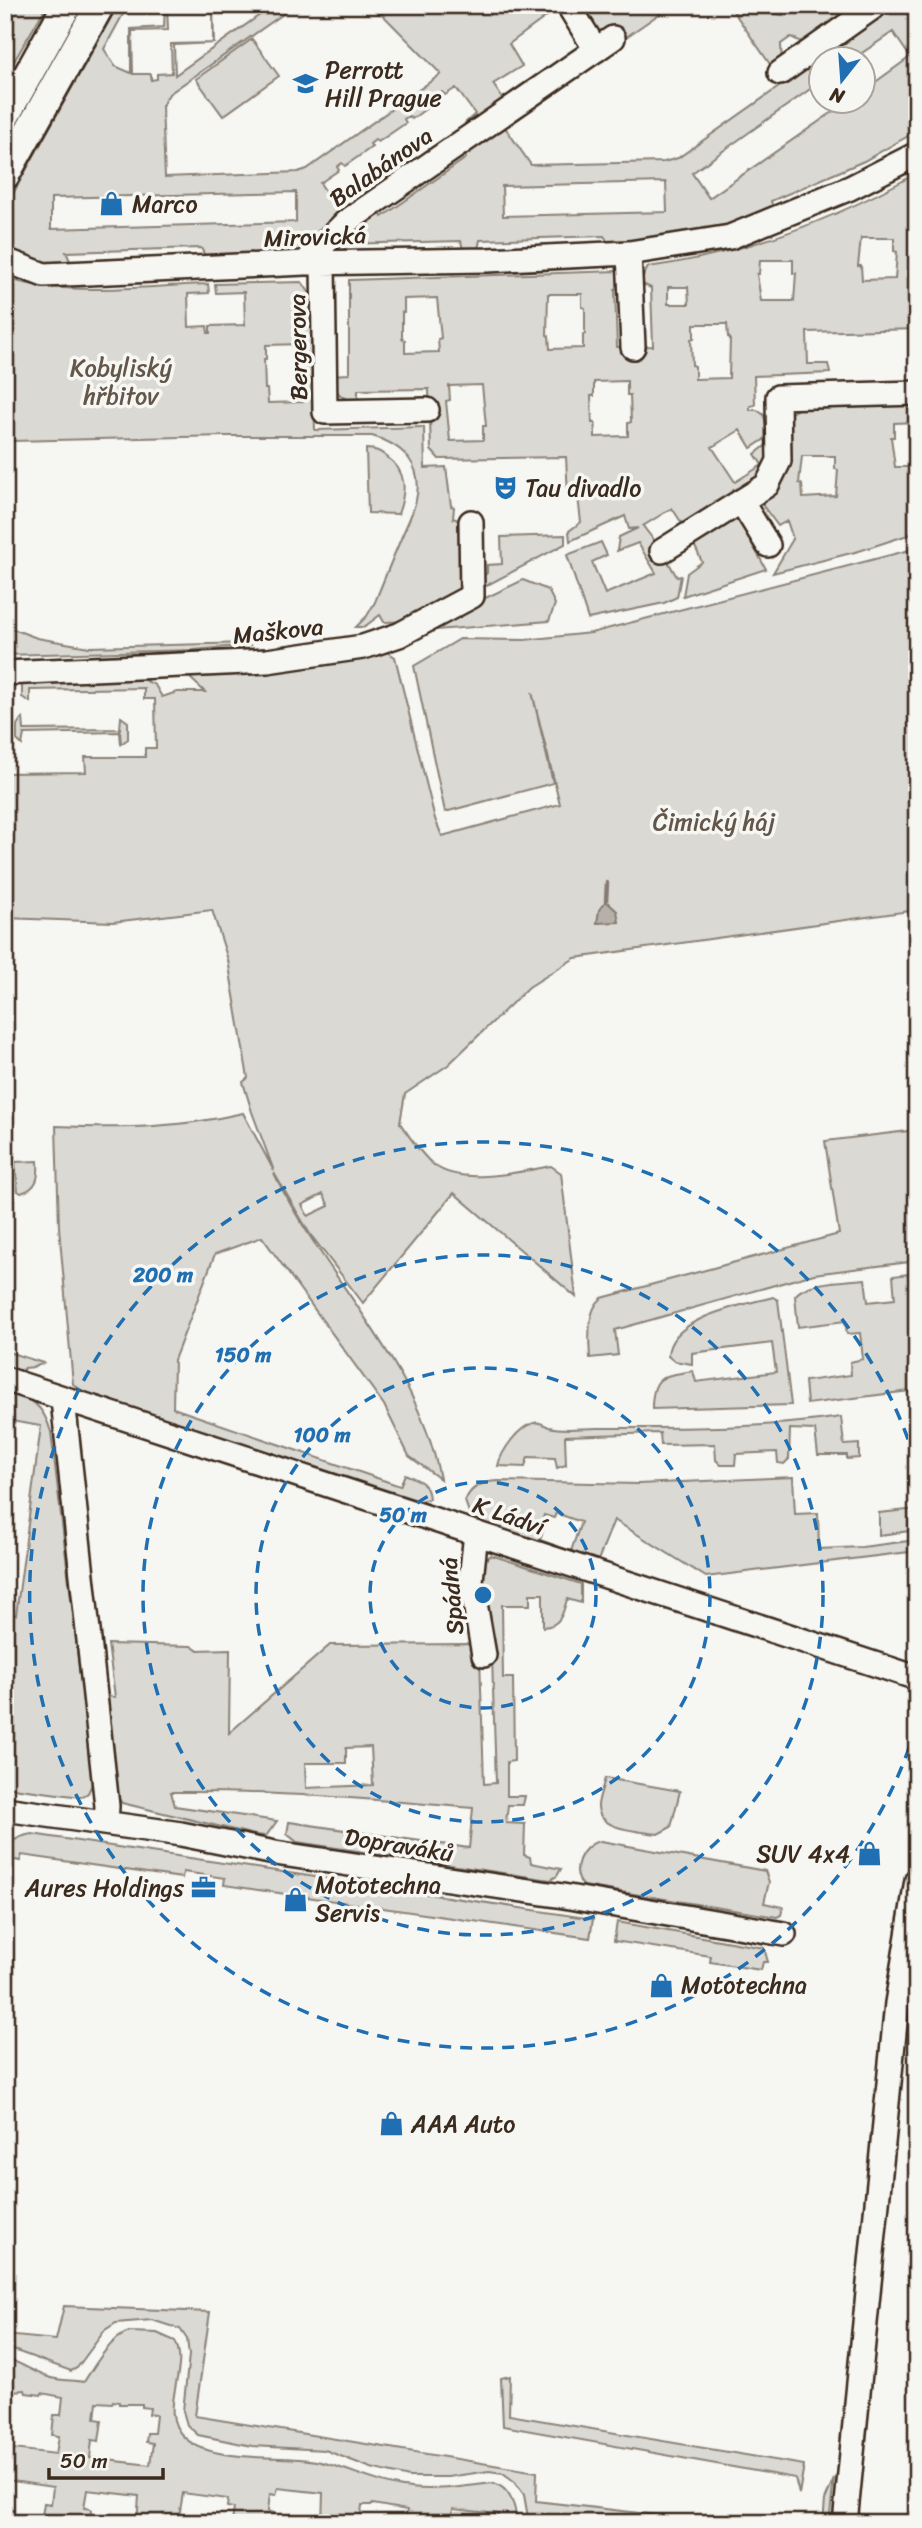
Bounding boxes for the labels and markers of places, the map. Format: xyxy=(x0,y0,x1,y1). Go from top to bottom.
place label: Perrott Hill Prague xyxy=(325,49,442,119)
school or university icon: Perrott Hill Prague xyxy=(291,70,319,98)
place label: Marco xyxy=(132,183,198,225)
shop icon: Marco xyxy=(98,190,126,218)
place label: Tau divadlo xyxy=(525,467,642,509)
theatre icon: Tau divadlo xyxy=(491,474,519,502)
centre of rings xyxy=(471,1583,495,1607)
place label: SUV 4x4 xyxy=(756,1833,850,1875)
shop icon: SUV 4x4 xyxy=(856,1840,884,1868)
place label: Mototechna Servis xyxy=(315,1864,441,1934)
place label: Aures Holdings xyxy=(24,1867,185,1909)
office icon: Aures Holdings xyxy=(190,1874,218,1902)
shop icon: Mototechna Servis xyxy=(281,1885,309,1913)
place label: Mototechna xyxy=(681,1964,807,2006)
shop icon: Mototechna xyxy=(647,1971,675,1999)
place label: AAA Auto xyxy=(410,2103,515,2145)
shop icon: AAA Auto xyxy=(377,2110,405,2138)

